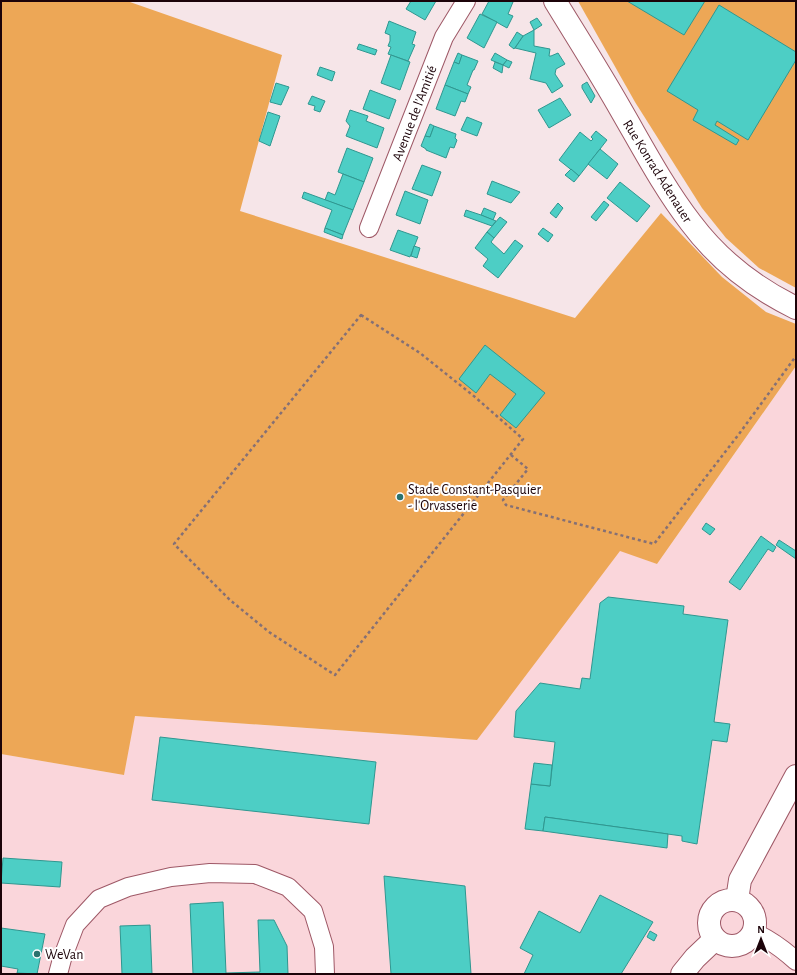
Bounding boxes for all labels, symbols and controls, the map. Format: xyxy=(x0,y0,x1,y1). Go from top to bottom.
street label: Avenue de l'Amitié xyxy=(390,64,440,163)
street label: Rue Konrad Adenauer xyxy=(620,118,695,226)
place label: Stade Constant-Pasquier - l'Orvasserie xyxy=(408,483,542,513)
marker: Stade Constant-Pasquier - l'Orvasserie xyxy=(395,492,405,502)
north arrow xyxy=(741,919,781,959)
text: N xyxy=(757,924,765,935)
place label: WeVan xyxy=(45,948,83,962)
marker: WeVan xyxy=(32,949,42,959)

